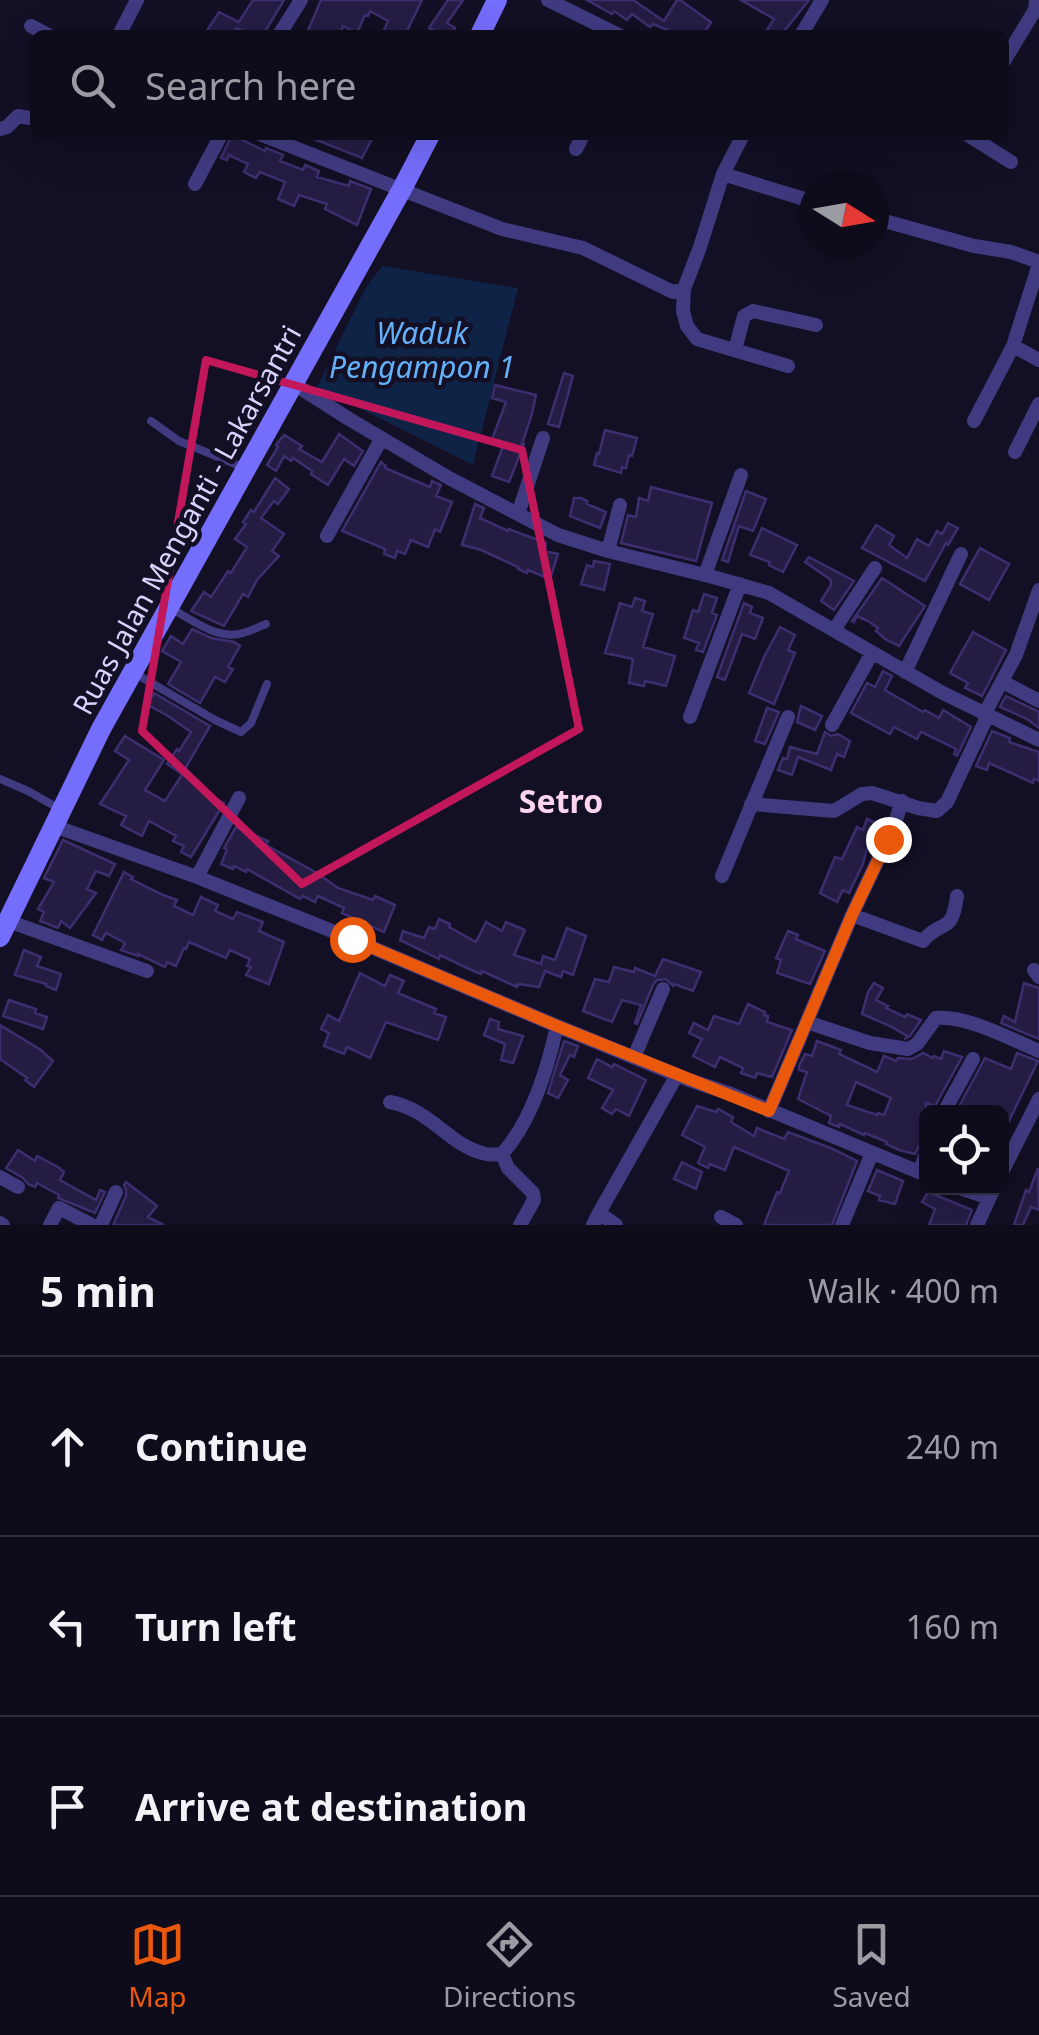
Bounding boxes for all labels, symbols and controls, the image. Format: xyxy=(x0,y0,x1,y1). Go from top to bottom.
search box xyxy=(30,30,1009,140)
icon: search xyxy=(65,58,120,113)
text: Search here xyxy=(145,59,356,111)
north arrow xyxy=(799,170,889,260)
water label: Waduk Pengampon 1 xyxy=(329,312,515,387)
street label: Ruas Jalan Menganti - Lakarsantri xyxy=(63,318,309,721)
district label: Setro xyxy=(519,779,603,822)
route end xyxy=(866,817,912,863)
route start xyxy=(330,917,376,963)
map controls xyxy=(919,1105,1009,1195)
button: locate xyxy=(919,1105,1009,1195)
text: 5 min xyxy=(40,1262,156,1319)
text: Walk · 400 m xyxy=(808,1269,999,1312)
icon: ahead xyxy=(40,1419,95,1474)
text: Continue xyxy=(135,1420,308,1472)
text: 240 m xyxy=(906,1425,999,1468)
icon: left xyxy=(40,1599,95,1654)
text: Turn left xyxy=(135,1600,297,1652)
text: 160 m xyxy=(906,1605,999,1648)
icon: arrive xyxy=(40,1779,95,1834)
text: Arrive at destination xyxy=(135,1780,527,1832)
tab: Map xyxy=(128,1917,187,2015)
tab: Directions xyxy=(443,1917,576,2015)
tab: Saved xyxy=(832,1917,911,2015)

